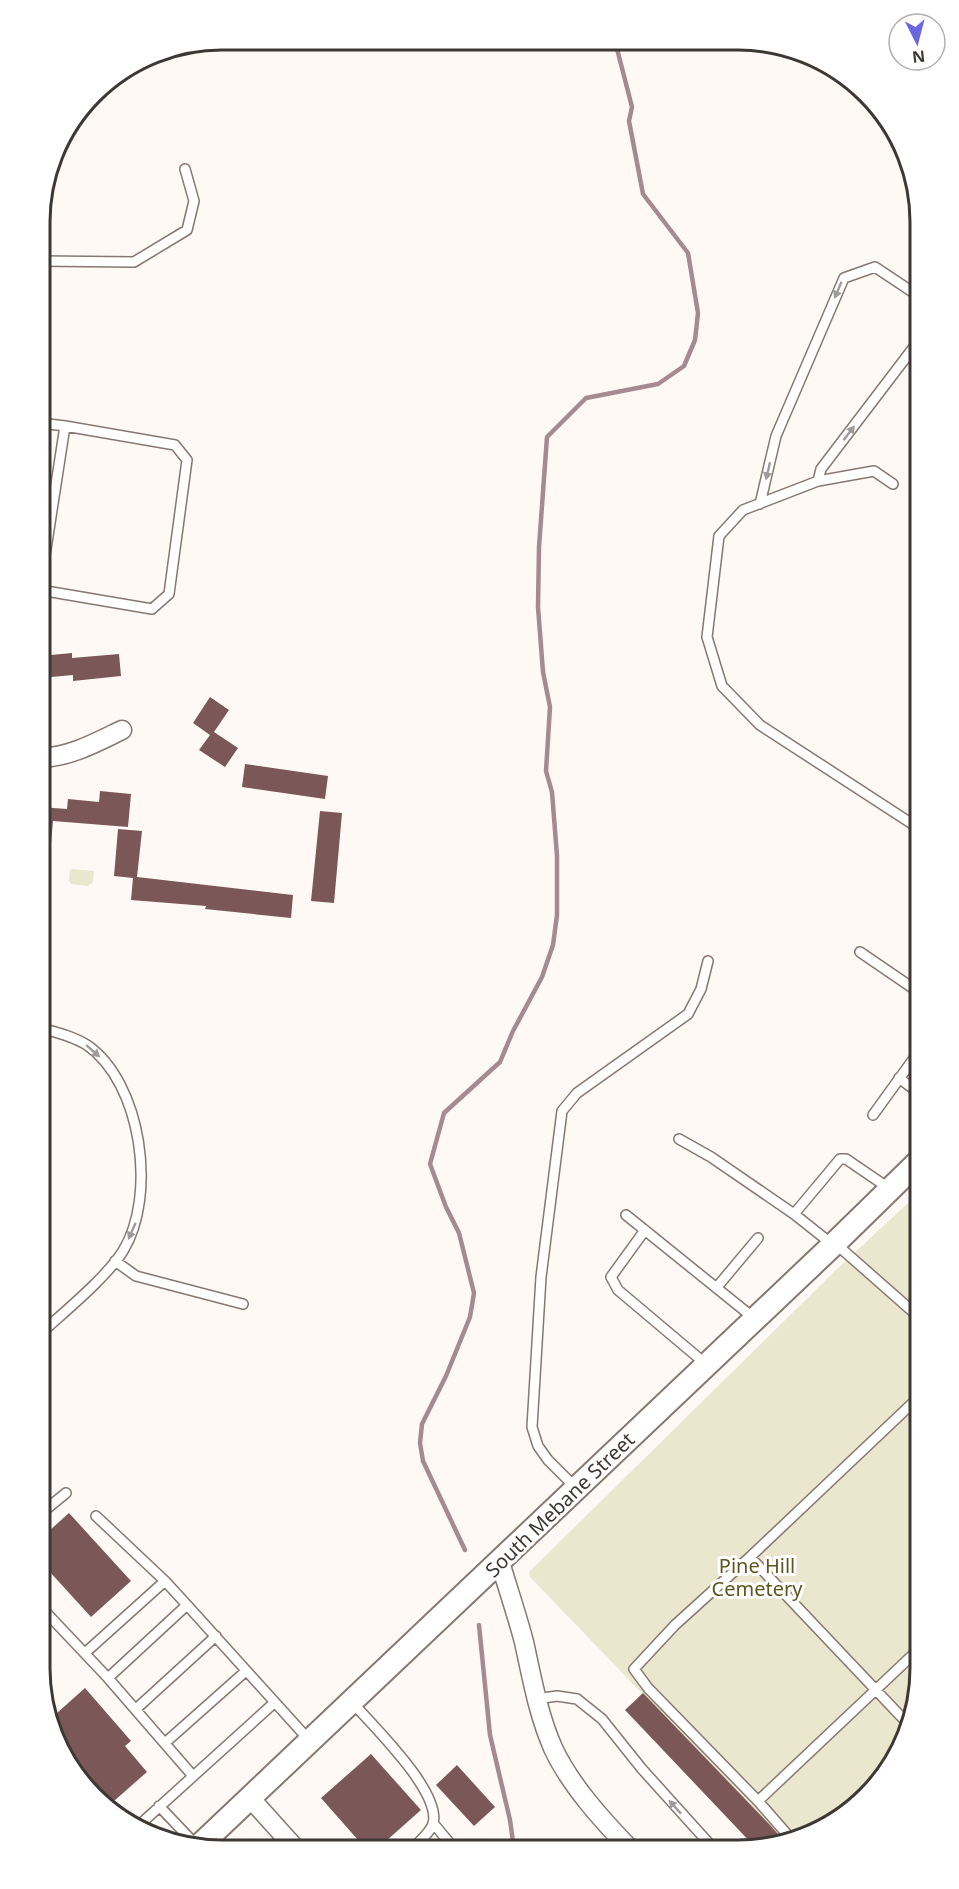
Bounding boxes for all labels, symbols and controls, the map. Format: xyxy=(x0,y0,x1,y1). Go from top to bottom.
north arrow xyxy=(887,12,947,72)
text: N xyxy=(911,45,926,69)
one-way arrow xyxy=(833,281,842,299)
one-way arrow xyxy=(843,425,855,441)
one-way arrow xyxy=(762,462,772,481)
one-way arrow xyxy=(85,1044,100,1057)
one-way arrow xyxy=(128,1222,137,1239)
street label: South Mebane Street xyxy=(479,1426,640,1583)
park label: Pine Hill Cemetery xyxy=(712,1552,803,1602)
one-way arrow xyxy=(668,1799,682,1814)

